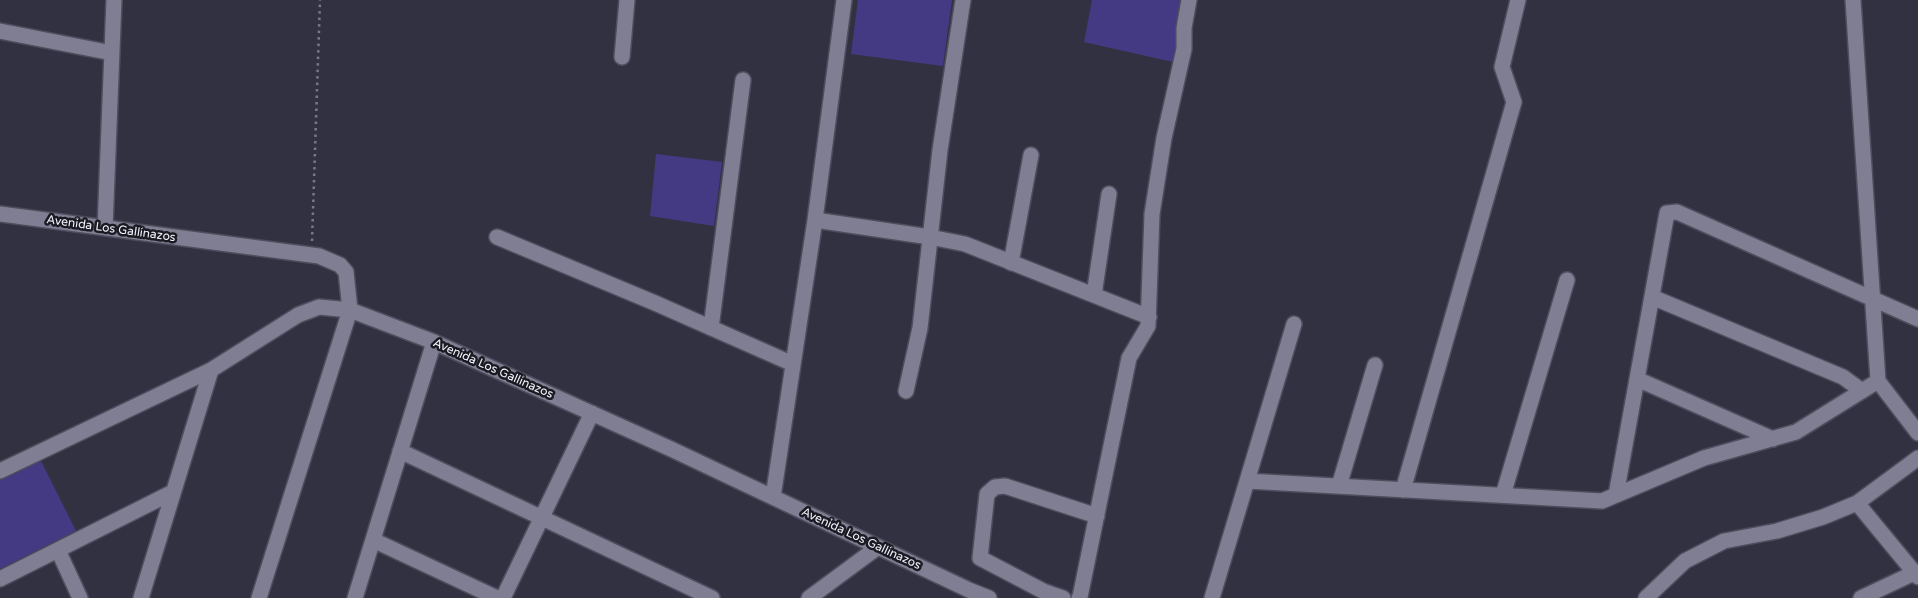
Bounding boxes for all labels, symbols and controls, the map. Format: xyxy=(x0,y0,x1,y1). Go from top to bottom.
street label: Avenida Los Gallinazos xyxy=(45,213,177,245)
street label: Avenida Los Gallinazos xyxy=(431,336,555,402)
street label: Avenida Los Gallinazos xyxy=(799,505,923,573)

